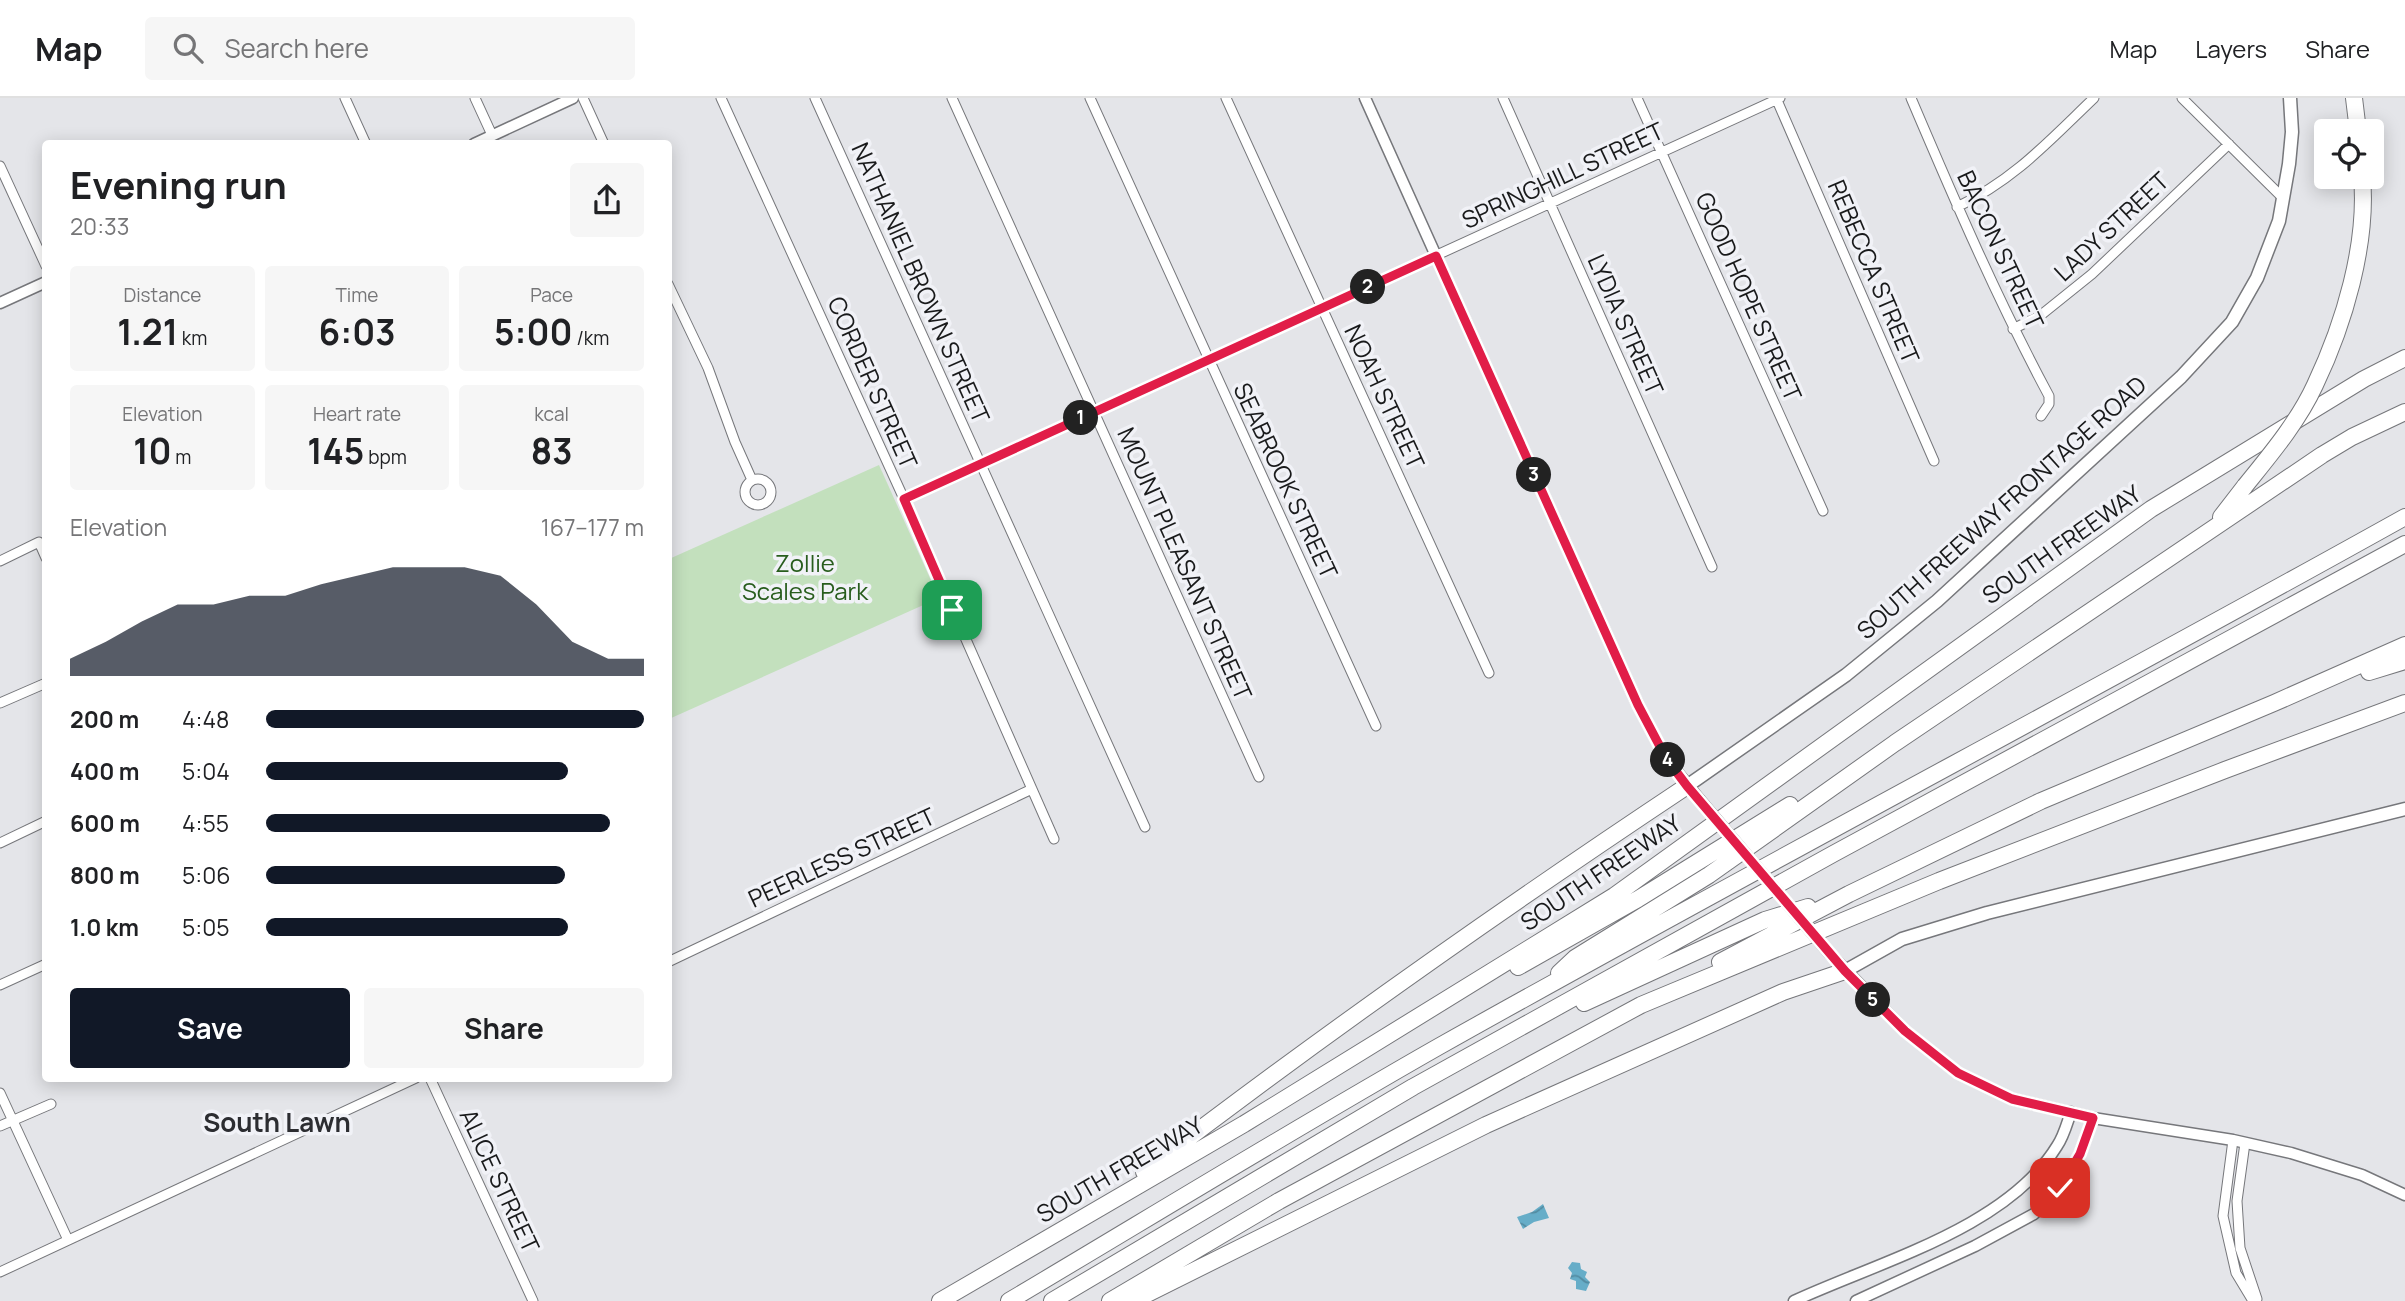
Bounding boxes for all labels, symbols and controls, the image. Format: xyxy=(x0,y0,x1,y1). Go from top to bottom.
search box xyxy=(145,17,635,80)
text: Map xyxy=(35,26,103,71)
icon: search xyxy=(169,29,207,67)
text: Search here xyxy=(225,30,369,66)
text: Map xyxy=(2110,32,2157,65)
text: Layers xyxy=(2195,32,2267,65)
text: Share xyxy=(2305,32,2370,65)
street label: SPRINGHILL STREET xyxy=(1456,113,1669,236)
map controls xyxy=(2314,119,2384,189)
button: locate xyxy=(2314,119,2384,189)
street label: NATHANIEL BROWN STREET xyxy=(845,137,999,428)
text: Evening run xyxy=(70,158,287,210)
button: share xyxy=(570,163,644,237)
street label: LADY STREET xyxy=(2046,164,2176,288)
street label: BACON STREET xyxy=(1950,165,2053,335)
street label: REBECCA STREET xyxy=(1821,175,1928,369)
street label: GOOD HOPE STREET xyxy=(1688,187,1811,407)
text: 20:33 xyxy=(70,210,129,242)
street label: LYDIA STREET xyxy=(1581,249,1672,401)
pin: 2 xyxy=(1350,270,1386,304)
text: 2 xyxy=(1362,273,1373,299)
text: Distance xyxy=(123,282,201,308)
text: Time xyxy=(336,282,378,308)
text: Pace xyxy=(530,282,573,308)
street label: CORDER STREET xyxy=(821,291,926,474)
text: 1.21 xyxy=(117,308,178,356)
text: 6:03 xyxy=(318,308,396,356)
text: 5:00 xyxy=(494,308,573,356)
street label: NOAH STREET xyxy=(1338,319,1433,474)
text: km xyxy=(178,325,207,351)
text: /km xyxy=(573,325,609,351)
street label: SOUTH FREEWAY FRONTAGE ROAD xyxy=(1851,370,2153,646)
street label: SEABROOK STREET xyxy=(1226,377,1347,584)
pin: 1 xyxy=(1064,400,1098,436)
text: Elevation xyxy=(122,401,202,427)
text: Heart rate xyxy=(313,401,401,427)
text: kcal xyxy=(534,401,569,427)
text: 1 xyxy=(1076,404,1085,430)
street label: MOUNT PLEASANT STREET xyxy=(1110,422,1261,706)
text: 10 xyxy=(133,427,172,475)
text: 145 xyxy=(307,427,364,475)
text: 83 xyxy=(531,427,573,475)
text: m xyxy=(172,444,191,470)
text: bpm xyxy=(364,444,407,470)
pin: 3 xyxy=(1516,458,1552,492)
text: 3 xyxy=(1528,461,1539,487)
street label: SOUTH FREEWAY xyxy=(1977,480,2147,610)
text: Elevation xyxy=(70,511,167,543)
text: 167–177 m xyxy=(541,511,644,543)
park label: Zollie Scales Park xyxy=(742,546,869,607)
pin xyxy=(922,580,982,640)
icon: arrive xyxy=(933,591,971,629)
text: 200 m xyxy=(70,703,139,735)
text: 4:48 xyxy=(182,703,229,735)
pin: 4 xyxy=(1650,742,1686,778)
text: 4 xyxy=(1662,746,1673,772)
text: 400 m xyxy=(70,755,140,787)
text: 5:04 xyxy=(182,755,230,787)
street label: PEERLESS STREET xyxy=(742,799,941,914)
street label: SOUTH FREEWAY xyxy=(1513,805,1687,938)
text: 600 m xyxy=(70,807,140,839)
text: 4:55 xyxy=(182,807,229,839)
text: 800 m xyxy=(70,859,140,891)
text: 5:06 xyxy=(182,859,230,891)
text: 1.0 km xyxy=(70,911,139,943)
text: 5:05 xyxy=(182,911,229,943)
pin: 5 xyxy=(1856,982,1890,1018)
text: 5 xyxy=(1867,986,1878,1012)
button: Save xyxy=(70,988,350,1068)
button: Share xyxy=(364,988,644,1068)
street label: ALICE STREET xyxy=(453,1103,548,1258)
district label: South Lawn xyxy=(203,1104,351,1140)
street label: SOUTH FREEWAY xyxy=(1030,1107,1209,1230)
pin xyxy=(2030,1158,2090,1218)
icon: check xyxy=(2041,1169,2079,1207)

